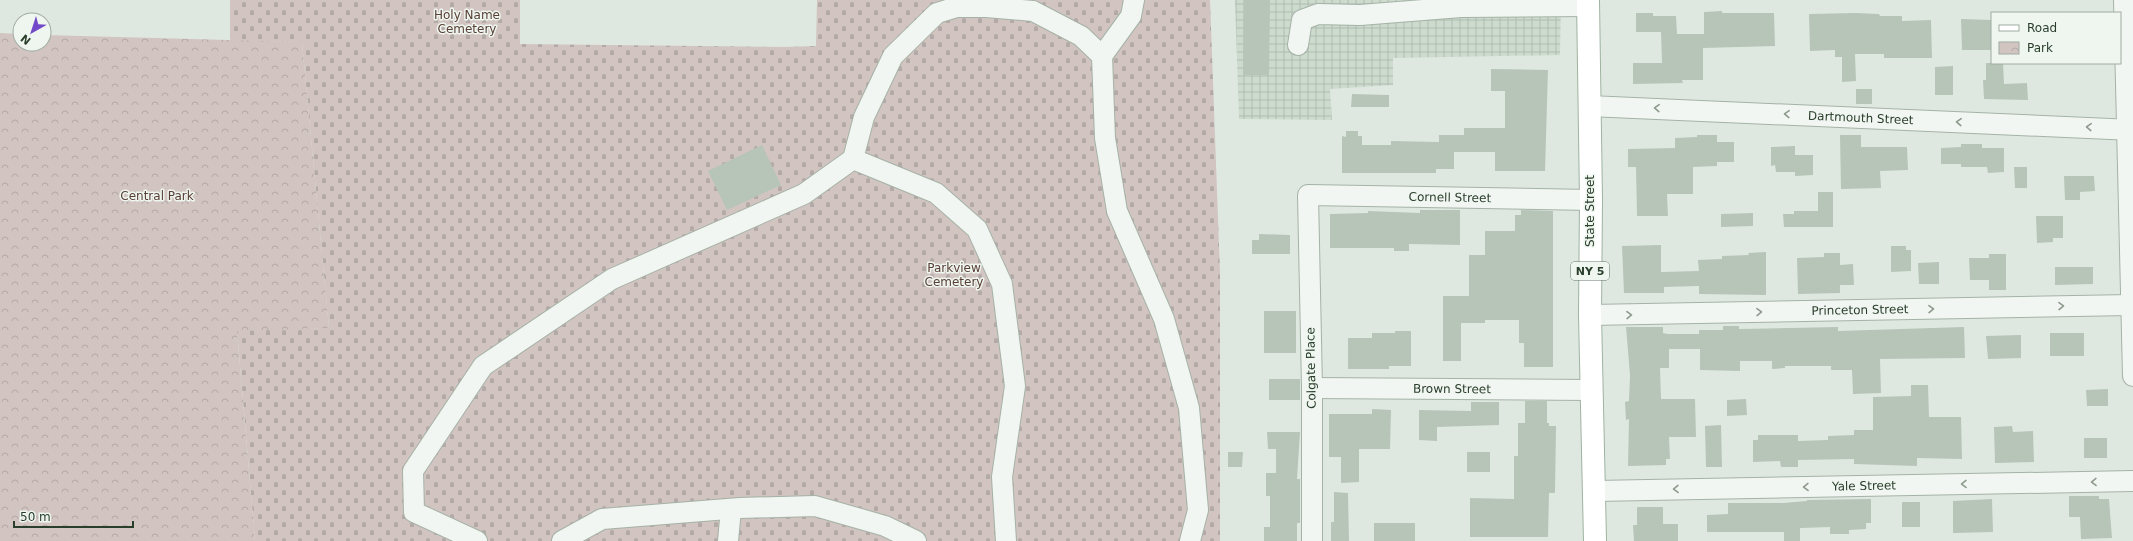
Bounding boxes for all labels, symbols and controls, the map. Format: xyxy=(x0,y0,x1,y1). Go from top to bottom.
park label: Holy Name Cemetery xyxy=(434,8,500,36)
north arrow xyxy=(12,12,52,52)
legend xyxy=(1991,12,2121,64)
text: Road xyxy=(2027,21,2057,35)
text: N xyxy=(18,31,34,47)
text: Park xyxy=(2027,41,2053,55)
one-way arrow xyxy=(1654,104,1660,113)
street label: Dartmouth Street xyxy=(1808,109,1914,127)
one-way arrow xyxy=(1784,110,1790,118)
one-way arrow xyxy=(1956,117,1962,126)
one-way arrow xyxy=(2086,123,2092,132)
street label: State Street xyxy=(1583,175,1597,247)
park label: Central Park xyxy=(120,189,194,203)
street label: Cornell Street xyxy=(1409,190,1492,205)
park label: Parkview Cemetery xyxy=(925,261,983,289)
road number: NY 5 xyxy=(1571,262,1609,280)
street label: Princeton Street xyxy=(1811,302,1909,318)
one-way arrow xyxy=(2058,302,2064,311)
one-way arrow xyxy=(1928,305,1934,313)
one-way arrow xyxy=(1756,308,1762,316)
one-way arrow xyxy=(1626,310,1632,319)
street label: Colgate Place xyxy=(1303,327,1319,409)
street label: Brown Street xyxy=(1413,382,1491,396)
street label: Yale Street xyxy=(1831,478,1896,494)
one-way arrow xyxy=(2091,478,2097,486)
one-way arrow xyxy=(1961,480,1967,488)
one-way arrow xyxy=(1803,483,1809,491)
one-way arrow xyxy=(1673,485,1679,493)
scale bar xyxy=(14,503,133,529)
text: 50 m xyxy=(20,510,51,524)

